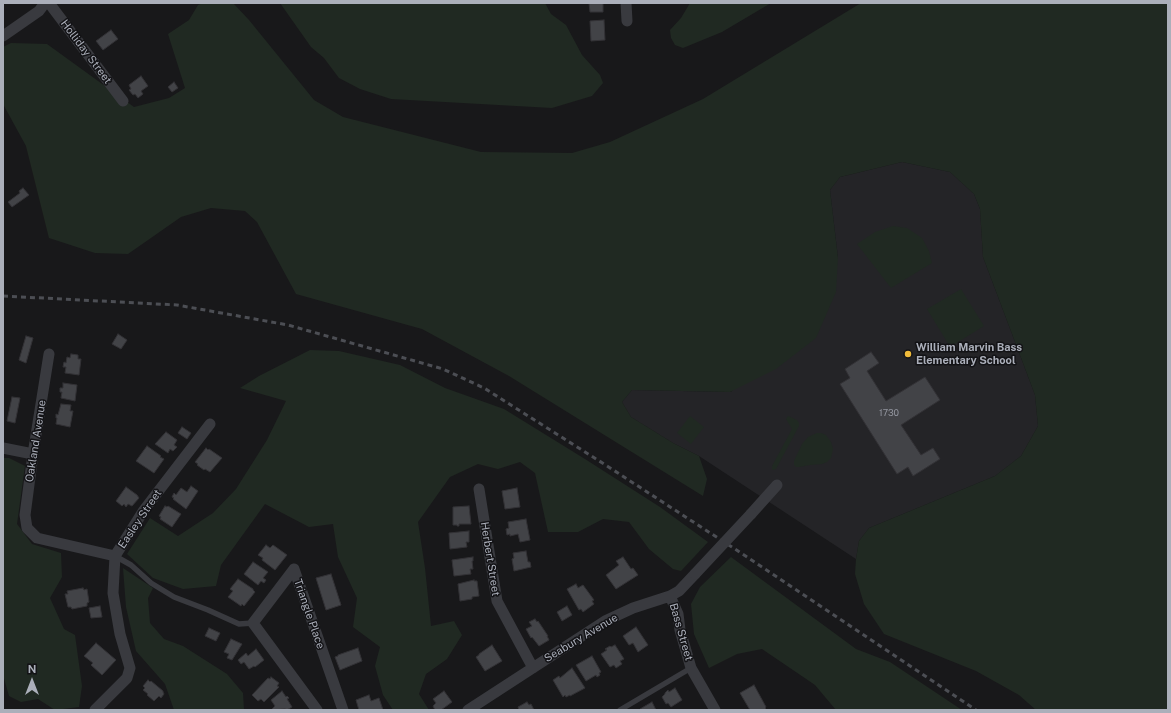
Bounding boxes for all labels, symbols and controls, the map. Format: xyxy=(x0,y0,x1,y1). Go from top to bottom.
street label: Holliday Street xyxy=(58,17,114,87)
place label: William Marvin Bass Elementary School xyxy=(916,341,1022,367)
marker: William Marvin Bass Elementary School xyxy=(903,349,913,359)
street label: Oakland Avenue xyxy=(23,399,49,483)
house number: 1730 xyxy=(879,408,899,418)
street label: Easley Street xyxy=(115,487,165,551)
street label: Herbert Street xyxy=(478,521,502,597)
street label: Triangle Place xyxy=(291,577,327,651)
street label: Bass Street xyxy=(666,602,696,662)
street label: Seabury Avenue xyxy=(542,611,620,665)
north arrow xyxy=(12,661,52,701)
text: N xyxy=(28,663,36,675)

